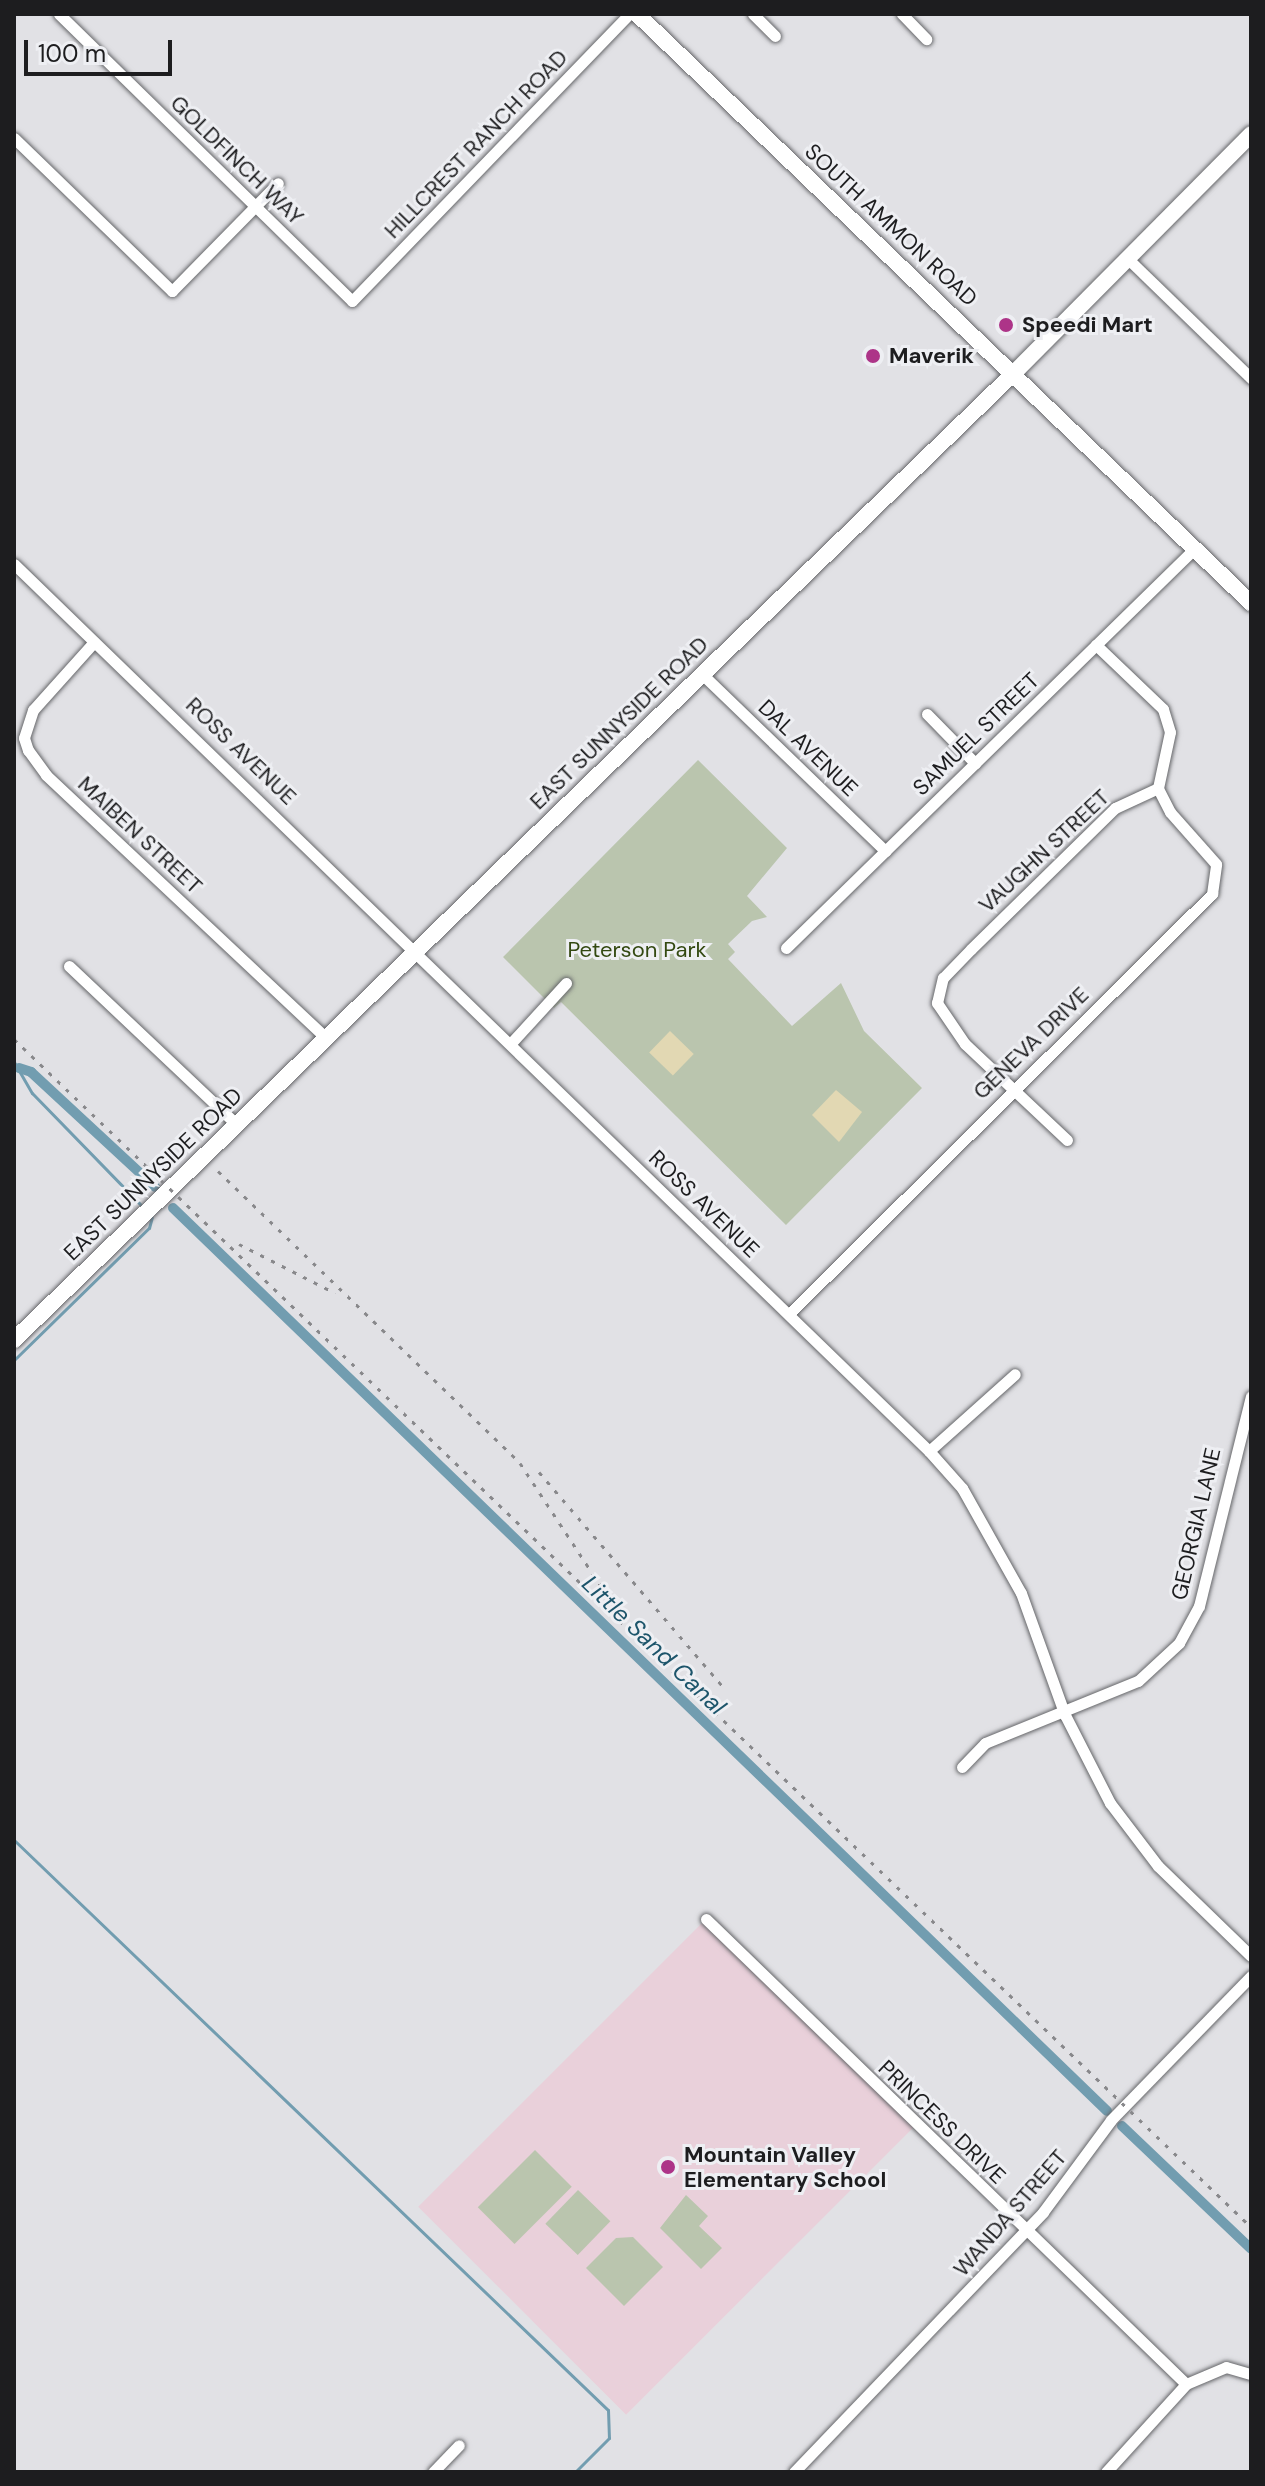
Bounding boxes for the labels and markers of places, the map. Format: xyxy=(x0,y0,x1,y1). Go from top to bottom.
place label: Speedi Mart xyxy=(1022,312,1153,338)
marker: Speedi Mart xyxy=(997,316,1015,334)
place label: Maverik xyxy=(889,343,974,369)
marker: Maverik xyxy=(864,347,882,365)
place label: Mountain Valley Elementary School xyxy=(684,2141,886,2192)
marker: Mountain Valley Elementary School xyxy=(659,2158,677,2176)

